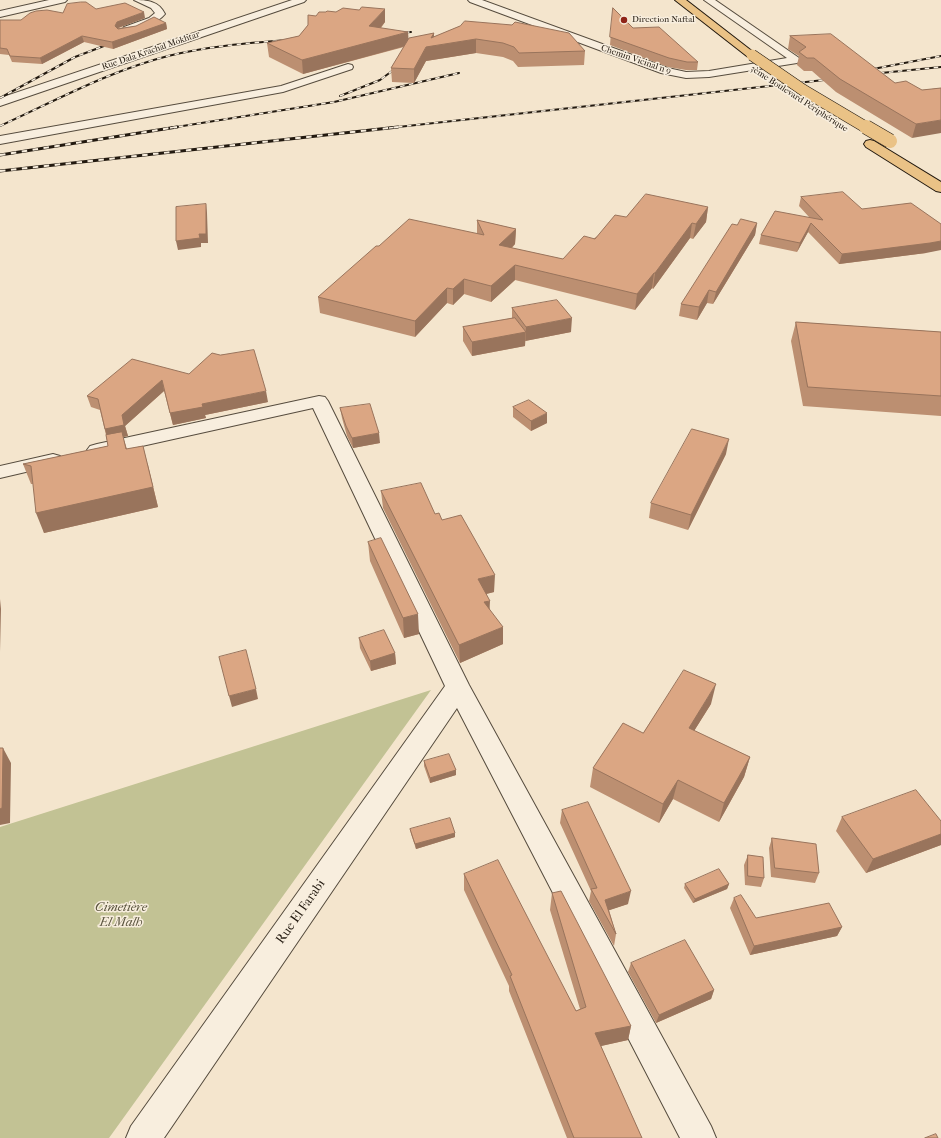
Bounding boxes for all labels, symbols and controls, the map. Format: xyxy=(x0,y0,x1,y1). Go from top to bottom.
marker: Direction Naftal xyxy=(619,15,629,25)
place label: Direction Naftal xyxy=(632,15,695,25)
street label: Rue Dala Krachal Mokhtar xyxy=(101,29,201,73)
street label: Chemin Vicinal n 9 xyxy=(599,43,673,77)
street label: 3ème Boulevard Périphérique xyxy=(748,63,850,135)
street label: Rue El Farabi xyxy=(273,877,329,947)
park label: Cimetière El Malh xyxy=(95,900,147,931)

